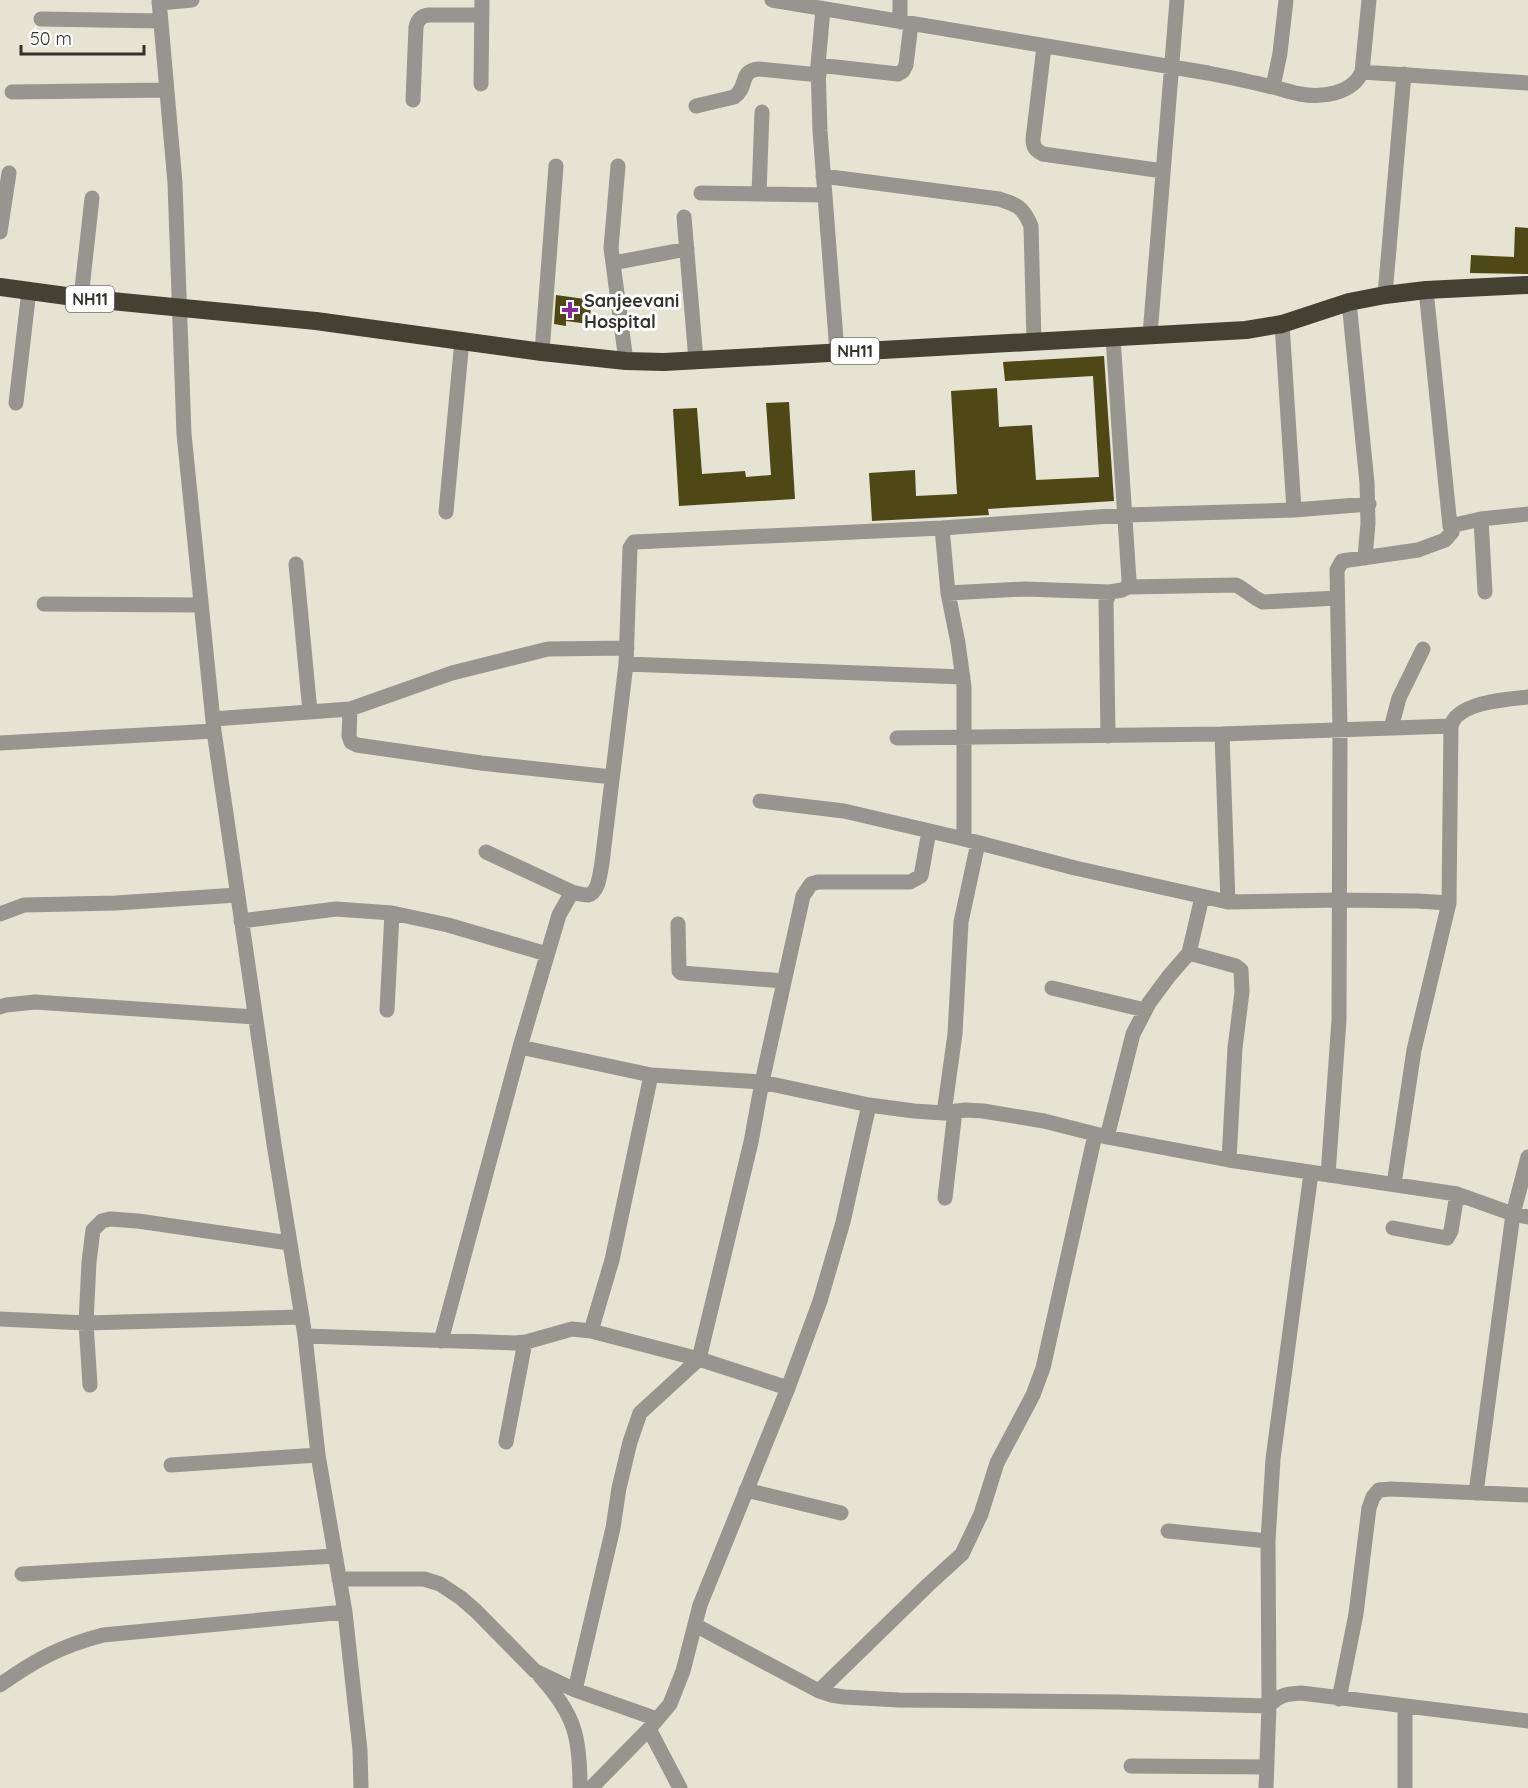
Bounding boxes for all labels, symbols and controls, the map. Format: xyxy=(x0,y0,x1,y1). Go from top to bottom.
scale bar xyxy=(21,18,144,56)
text: 50 m xyxy=(30,27,72,50)
road number: NH11 xyxy=(66,286,114,312)
place label: Sanjeevani Hospital xyxy=(584,289,679,333)
marker: Sanjeevani Hospital xyxy=(561,301,579,319)
road number: NH11 xyxy=(831,338,879,364)

